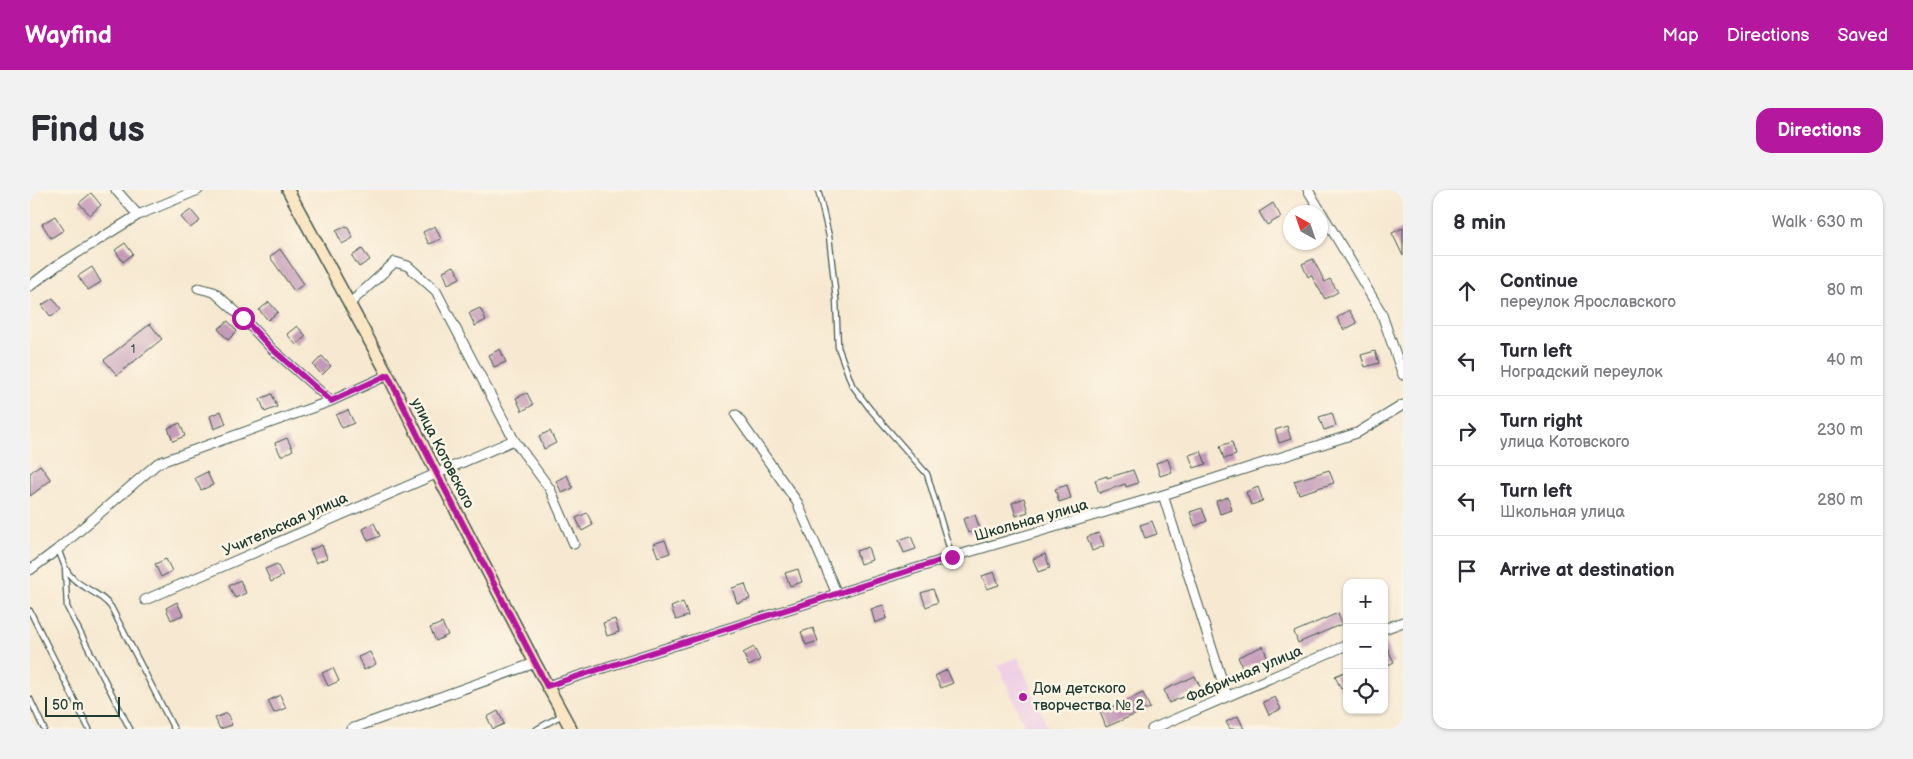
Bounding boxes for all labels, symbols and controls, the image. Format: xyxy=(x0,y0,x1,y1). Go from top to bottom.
text: Wayfind xyxy=(25,21,112,50)
text: Map xyxy=(1663,25,1699,46)
text: Directions xyxy=(1727,25,1809,46)
text: Saved xyxy=(1837,25,1888,46)
button: Directions xyxy=(1756,108,1883,153)
text: Find us xyxy=(30,109,145,152)
north arrow xyxy=(1283,205,1328,250)
text: 8 min xyxy=(1453,210,1506,235)
text: Walk · 630 m xyxy=(1772,213,1863,232)
text: Continue xyxy=(1500,270,1578,293)
icon: ahead xyxy=(1453,277,1481,305)
text: 80 m xyxy=(1827,281,1863,300)
text: переулок Ярославского xyxy=(1500,293,1676,312)
route start xyxy=(232,307,255,330)
text: Turn left xyxy=(1500,340,1572,363)
house number: 1 xyxy=(131,342,135,357)
icon: left xyxy=(1453,347,1481,375)
text: 40 m xyxy=(1826,351,1863,370)
text: Ноградский переулок xyxy=(1500,363,1663,382)
street label: улица Котовского xyxy=(407,395,479,512)
text: Turn right xyxy=(1500,410,1583,433)
icon: right xyxy=(1453,417,1481,445)
text: 230 m xyxy=(1817,421,1863,440)
text: улица Котовского xyxy=(1500,433,1629,452)
text: Turn left xyxy=(1500,480,1572,503)
icon: left xyxy=(1453,487,1481,515)
street label: Учительская улица xyxy=(220,488,351,561)
text: 280 m xyxy=(1817,491,1863,510)
street label: Школьная улица xyxy=(972,495,1090,546)
text: Школьная улица xyxy=(1500,503,1625,522)
route end xyxy=(941,546,964,569)
icon: arrive xyxy=(1453,557,1481,585)
text: Arrive at destination xyxy=(1500,559,1675,582)
map controls xyxy=(1343,579,1388,714)
button: + xyxy=(1343,579,1388,624)
button: − xyxy=(1343,624,1388,669)
street label: Фабричная улица xyxy=(1183,641,1305,708)
button: locate xyxy=(1343,669,1388,714)
place label: Дом детского творчества № 2 xyxy=(1033,679,1144,715)
marker: Дом детского творчества № 2 xyxy=(1017,691,1029,703)
scale bar xyxy=(45,694,120,717)
text: 50 m xyxy=(52,697,84,714)

